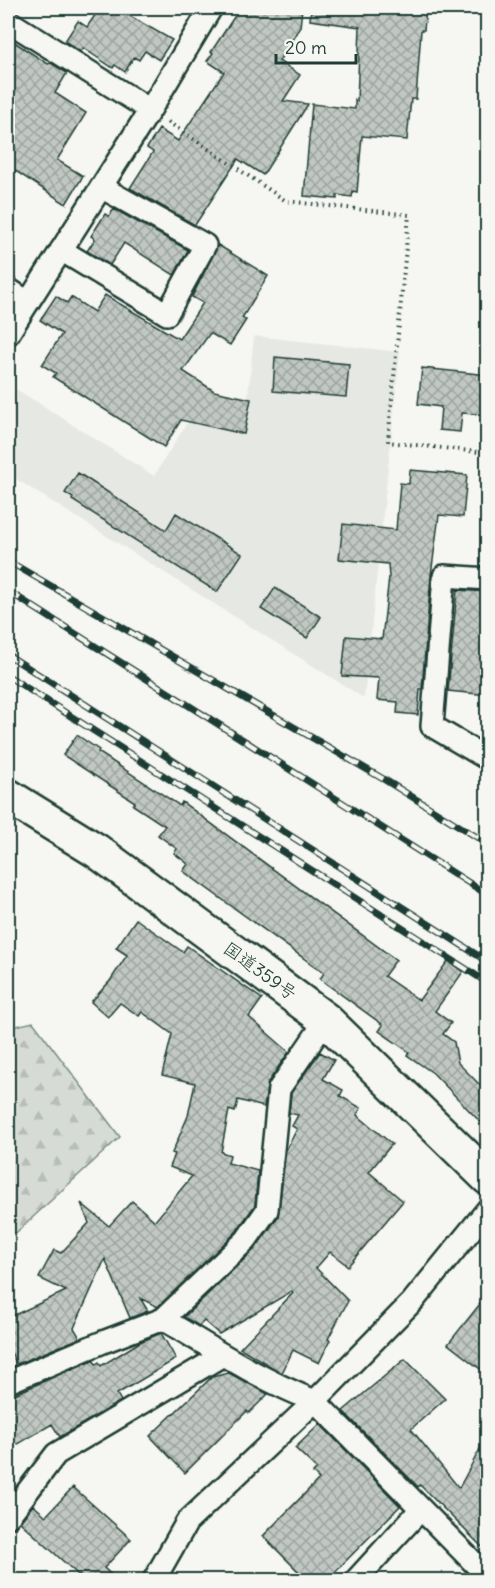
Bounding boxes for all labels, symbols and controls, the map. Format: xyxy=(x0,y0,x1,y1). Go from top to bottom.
scale bar xyxy=(276,27,356,65)
text: 20 m xyxy=(285,36,327,59)
street label: 国道359号 xyxy=(219,936,301,1005)

